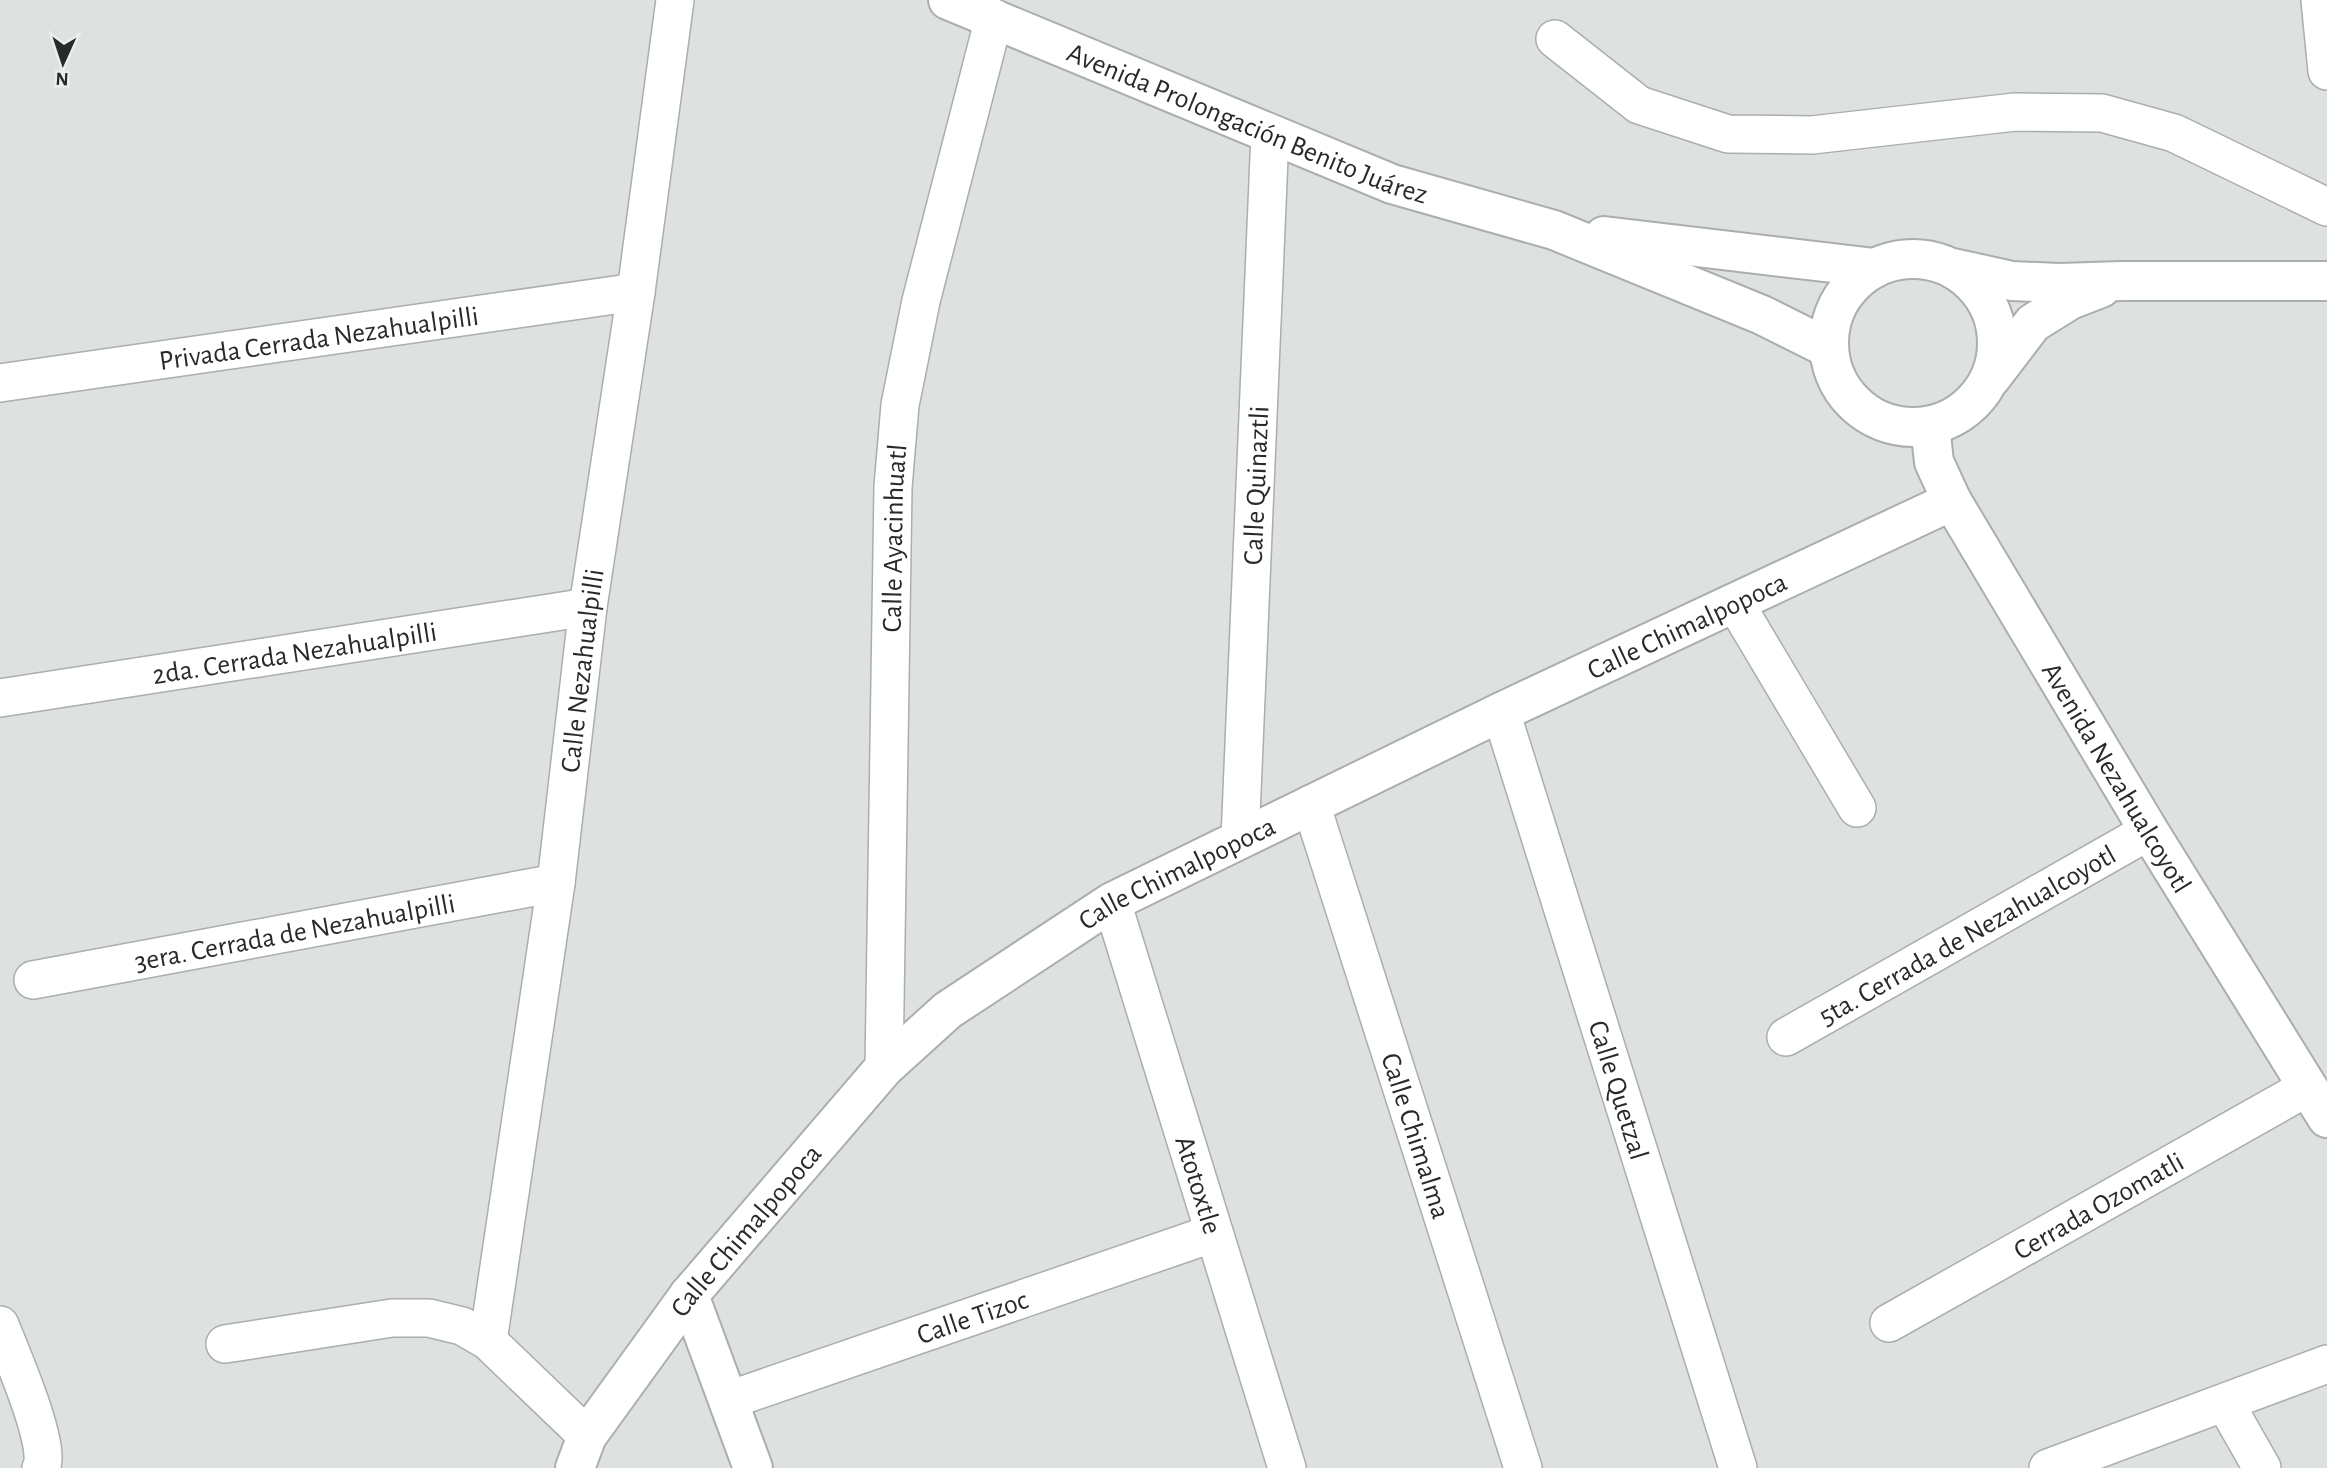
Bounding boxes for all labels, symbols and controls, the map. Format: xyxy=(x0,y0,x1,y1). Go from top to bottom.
north arrow xyxy=(28,28,98,98)
street label: Avenida Prolongación Benito Juárez xyxy=(1063,39,1430,209)
text: N xyxy=(55,69,69,88)
street label: Privada Cerrada Nezahualpilli xyxy=(157,303,481,376)
street label: Calle Quinaztli xyxy=(1240,405,1274,566)
street label: Calle Ayacinhuatl xyxy=(879,443,913,633)
street label: Calle Nezahualpilli xyxy=(557,567,610,774)
street label: Calle Chimalpopoca xyxy=(1583,568,1791,686)
street label: 2da. Cerrada Nezahualpilli xyxy=(151,619,439,690)
street label: Avenida Nezahualcoyotl xyxy=(2036,658,2196,898)
street label: Calle Chimalpopoca xyxy=(1074,813,1280,936)
street label: 5ta. Cerrada de Nezahualcoyotl xyxy=(1815,841,2121,1031)
street label: 3era. Cerrada de Nezahualpilli xyxy=(132,890,457,977)
street label: Calle Quetzal xyxy=(1583,1017,1652,1164)
street label: Calle Chimalma xyxy=(1375,1050,1455,1223)
street label: Atotoxtle xyxy=(1169,1133,1226,1238)
street label: Calle Chimalpopoca xyxy=(666,1140,828,1323)
street label: Cerrada Ozomatli xyxy=(2009,1148,2189,1266)
street label: Calle Tizoc xyxy=(914,1286,1032,1350)

